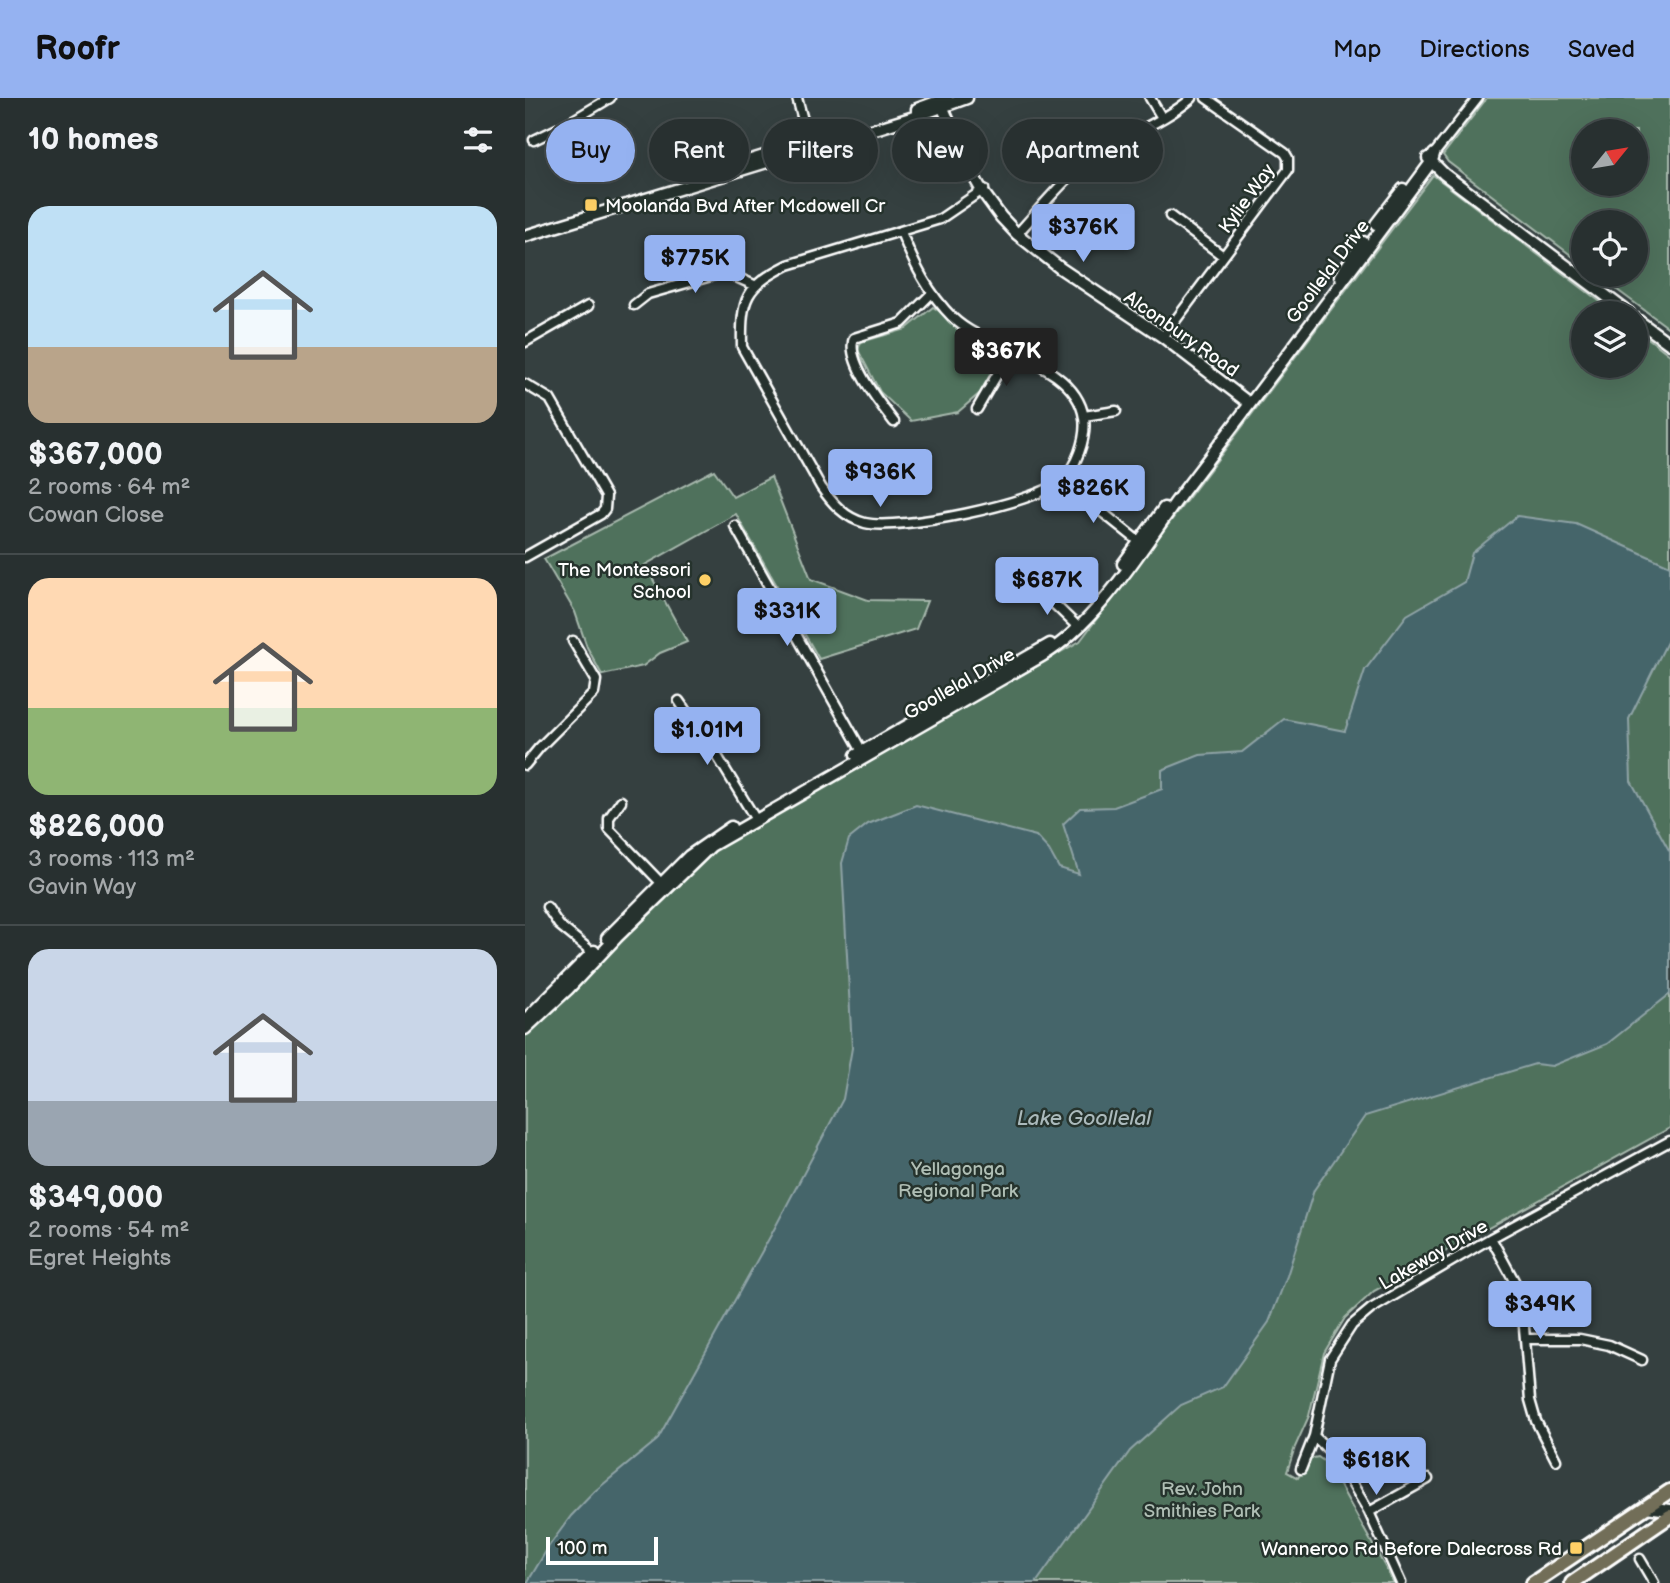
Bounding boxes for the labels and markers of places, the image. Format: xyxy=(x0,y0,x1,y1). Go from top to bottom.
place label: Moolanda Bvd After Mcdowell Cr xyxy=(605,195,886,218)
marker: Moolanda Bvd After Mcdowell Cr xyxy=(583,197,599,213)
pin: $376K xyxy=(1034,204,1132,264)
pin: $775K xyxy=(646,236,744,295)
pin: $367K xyxy=(957,328,1055,388)
pin: $936K xyxy=(831,450,929,509)
pin: $826K xyxy=(1044,466,1142,525)
pin: $687K xyxy=(998,558,1096,617)
place label: The Montessori School xyxy=(558,559,691,604)
marker: The Montessori School xyxy=(697,572,713,588)
pin: $331K xyxy=(738,588,836,648)
pin: $1.01M xyxy=(650,708,764,767)
pin: $349K xyxy=(1491,1282,1589,1341)
pin: $618K xyxy=(1327,1438,1425,1497)
place label: Wanneroo Rd Before Dalecross Rd xyxy=(1261,1538,1562,1561)
marker: Wanneroo Rd Before Dalecross Rd xyxy=(1568,1540,1584,1556)

